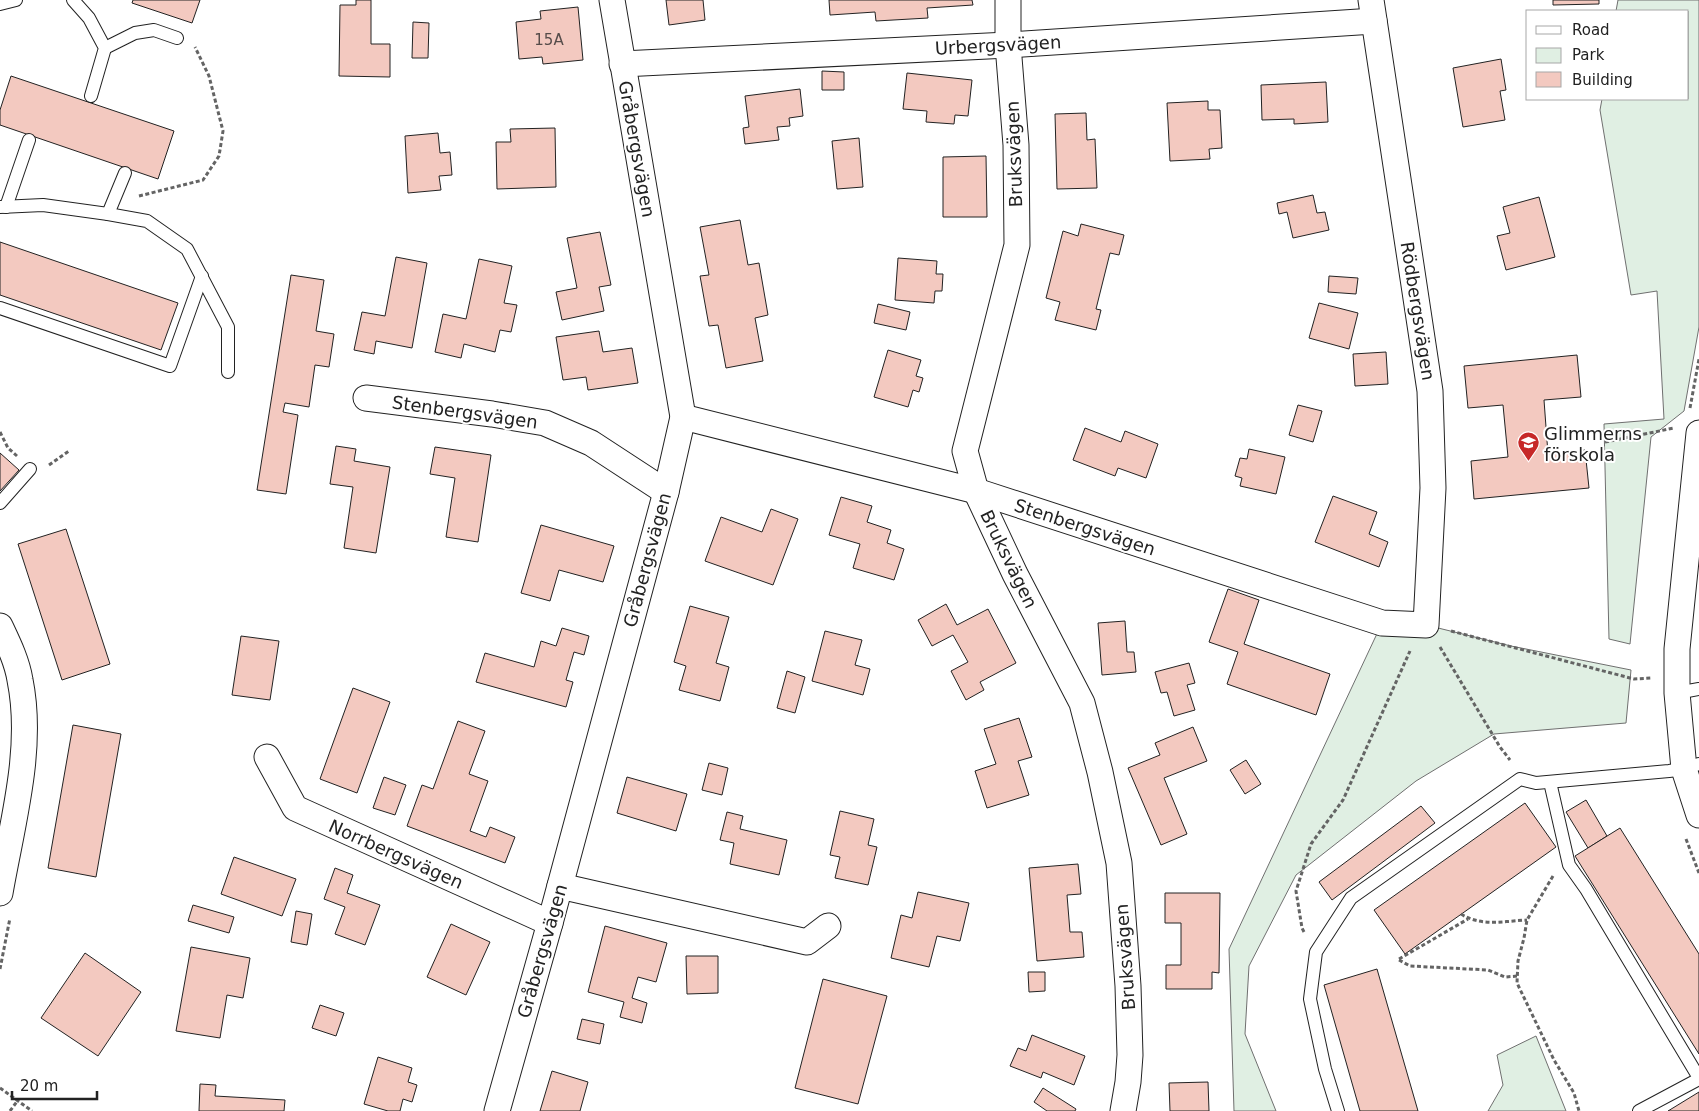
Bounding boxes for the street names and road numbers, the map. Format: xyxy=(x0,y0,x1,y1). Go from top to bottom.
street label: Urbergsvägen xyxy=(934,31,1062,59)
street label: Gråbergsvägen xyxy=(615,79,659,219)
street label: Bruksvägen xyxy=(1002,100,1026,208)
street label: Rödbergsvägen xyxy=(1397,240,1439,382)
street label: Stenbergsvägen xyxy=(391,391,539,433)
street label: Gråbergsvägen xyxy=(619,490,675,630)
street label: Stenbergsvägen xyxy=(1012,494,1158,560)
street label: Bruksvägen xyxy=(976,507,1042,611)
street label: Norrbergsvägen xyxy=(326,815,466,893)
street label: Gråbergsvägen xyxy=(513,882,571,1020)
street label: Bruksvägen xyxy=(1111,903,1139,1011)

